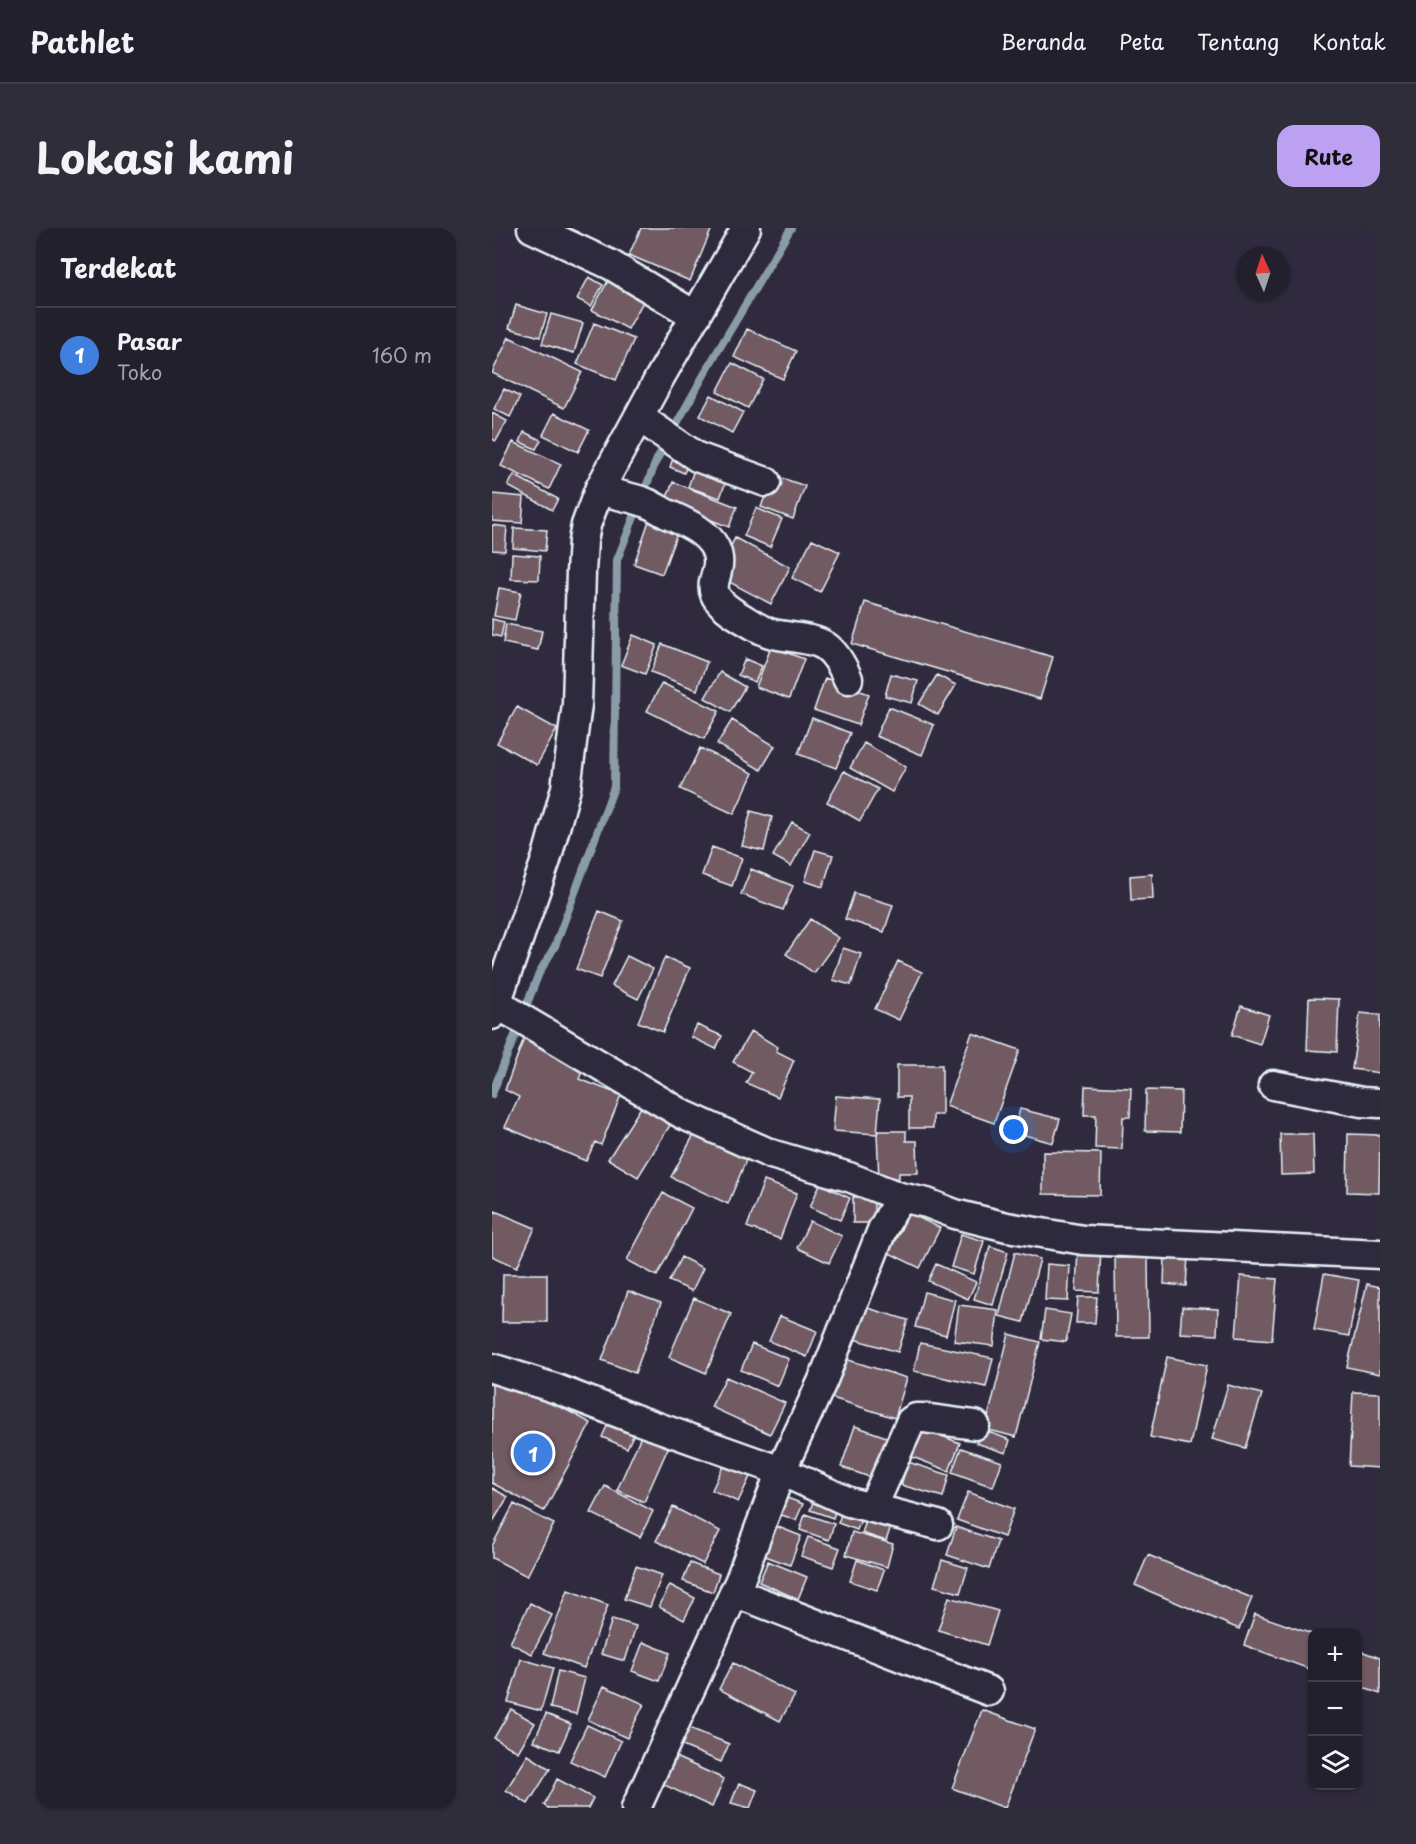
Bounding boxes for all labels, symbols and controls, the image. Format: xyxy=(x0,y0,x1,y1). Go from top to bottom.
text: Pathlet xyxy=(30,20,134,63)
text: Beranda xyxy=(1001,25,1086,57)
text: Peta xyxy=(1119,25,1164,57)
text: Tentang xyxy=(1197,25,1279,57)
text: Kontak xyxy=(1312,25,1386,57)
text: Lokasi kami xyxy=(36,125,294,188)
button: Rute xyxy=(1277,125,1380,187)
north arrow xyxy=(1236,246,1290,300)
text: Terdekat xyxy=(60,248,177,287)
text: Pasar xyxy=(117,324,182,357)
text: 1 xyxy=(75,340,84,370)
text: 160 m xyxy=(372,340,432,370)
text: Toko xyxy=(117,357,162,387)
your location xyxy=(999,1115,1028,1144)
pin: 1 xyxy=(514,1430,552,1476)
map controls xyxy=(1308,1628,1362,1790)
button: + xyxy=(1308,1628,1362,1682)
button: − xyxy=(1308,1682,1362,1736)
button: layers xyxy=(1308,1736,1362,1790)

